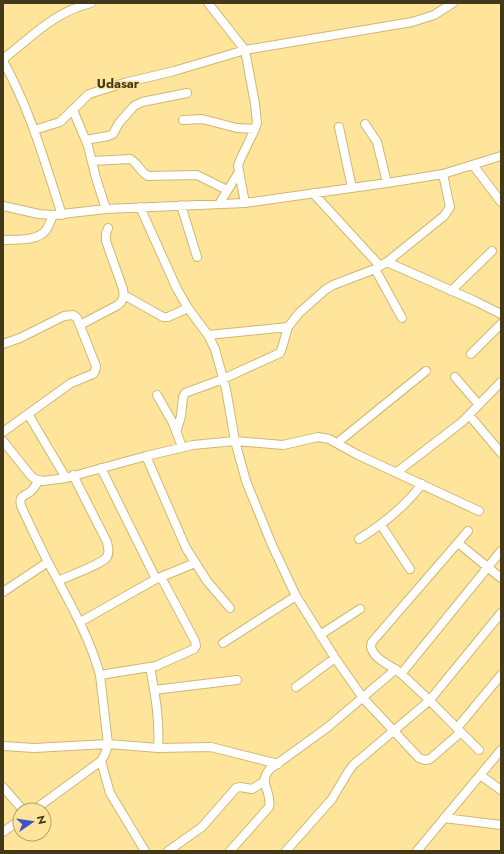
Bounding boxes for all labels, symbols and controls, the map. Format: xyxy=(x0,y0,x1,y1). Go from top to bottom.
district label: Udasar xyxy=(97,74,140,93)
north arrow xyxy=(12,802,52,842)
text: N xyxy=(33,814,51,826)

